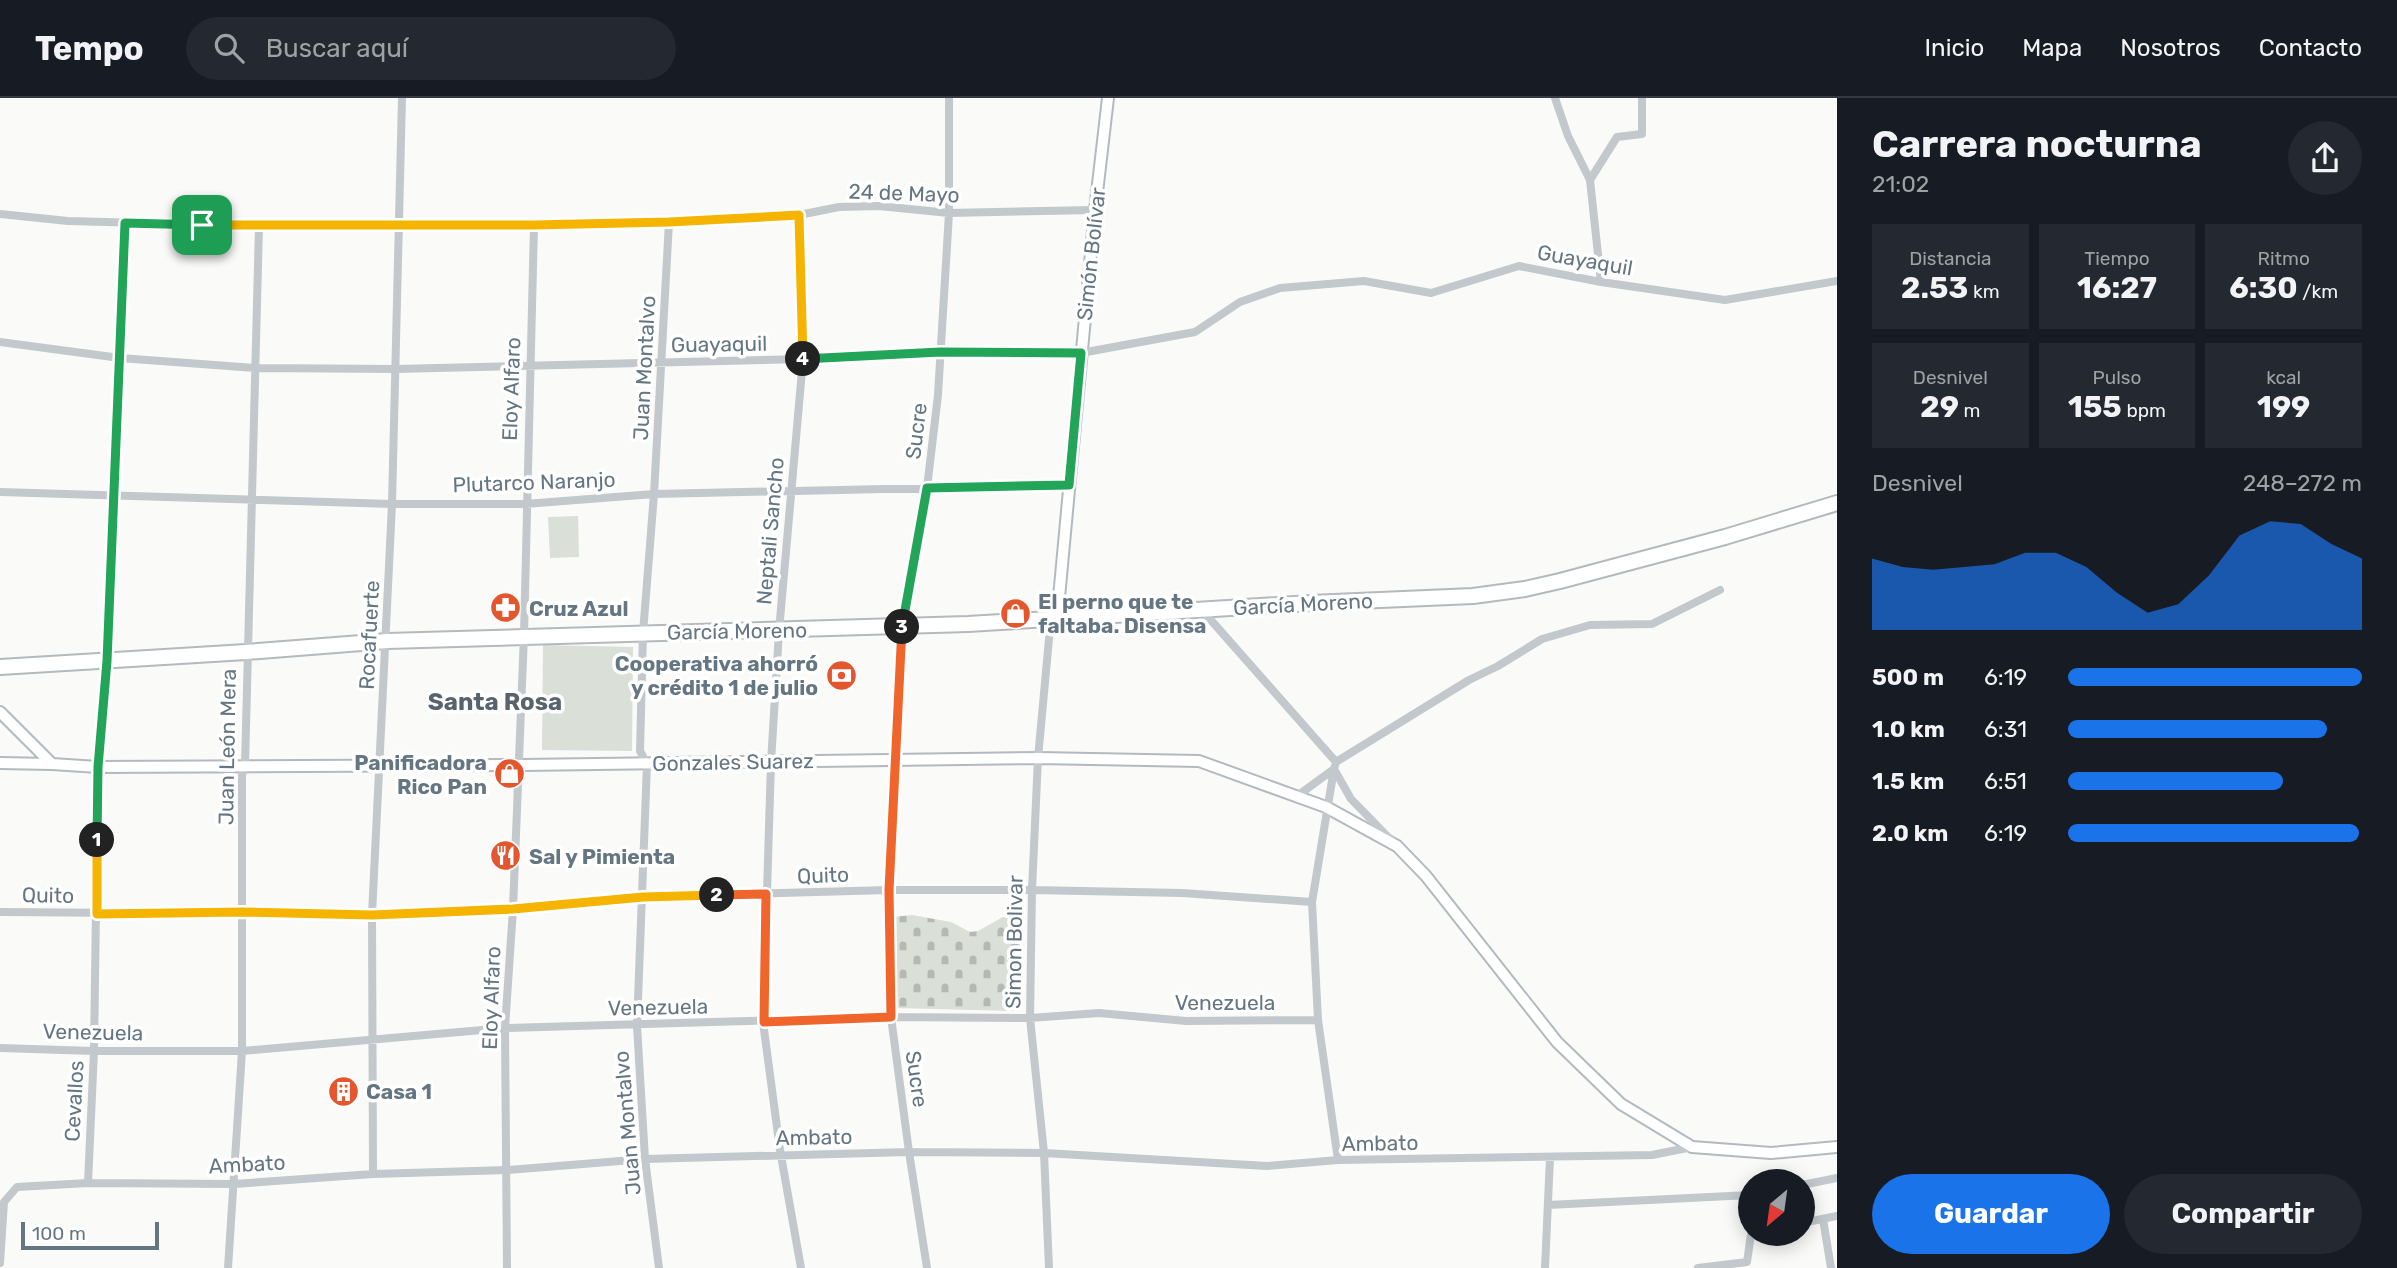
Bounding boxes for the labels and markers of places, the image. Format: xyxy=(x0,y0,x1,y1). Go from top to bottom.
pin xyxy=(172,195,232,255)
pin: 4 xyxy=(786,342,820,376)
place label: El perno que te faltaba. Disensa xyxy=(1038,589,1206,638)
pharmacy icon: Cruz Azul xyxy=(489,591,523,625)
place label: Cruz Azul xyxy=(529,596,628,621)
shop icon: El perno que te faltaba. Disensa xyxy=(998,596,1032,630)
pin: 3 xyxy=(884,610,920,644)
place label: Cooperativa ahorró y crédito 1 de julio xyxy=(615,651,818,700)
bank icon: Cooperativa ahorró y crédito 1 de julio xyxy=(824,658,858,692)
place label: Panificadora Rico Pan xyxy=(354,750,487,799)
shop icon: Panificadora Rico Pan xyxy=(493,757,527,791)
pin: 1 xyxy=(80,822,114,858)
restaurant icon: Sal y Pimienta xyxy=(489,839,523,873)
place label: Sal y Pimienta xyxy=(529,844,675,869)
pin: 2 xyxy=(700,878,734,912)
building icon: Casa 1 xyxy=(326,1074,360,1108)
place label: Casa 1 xyxy=(366,1079,432,1104)

